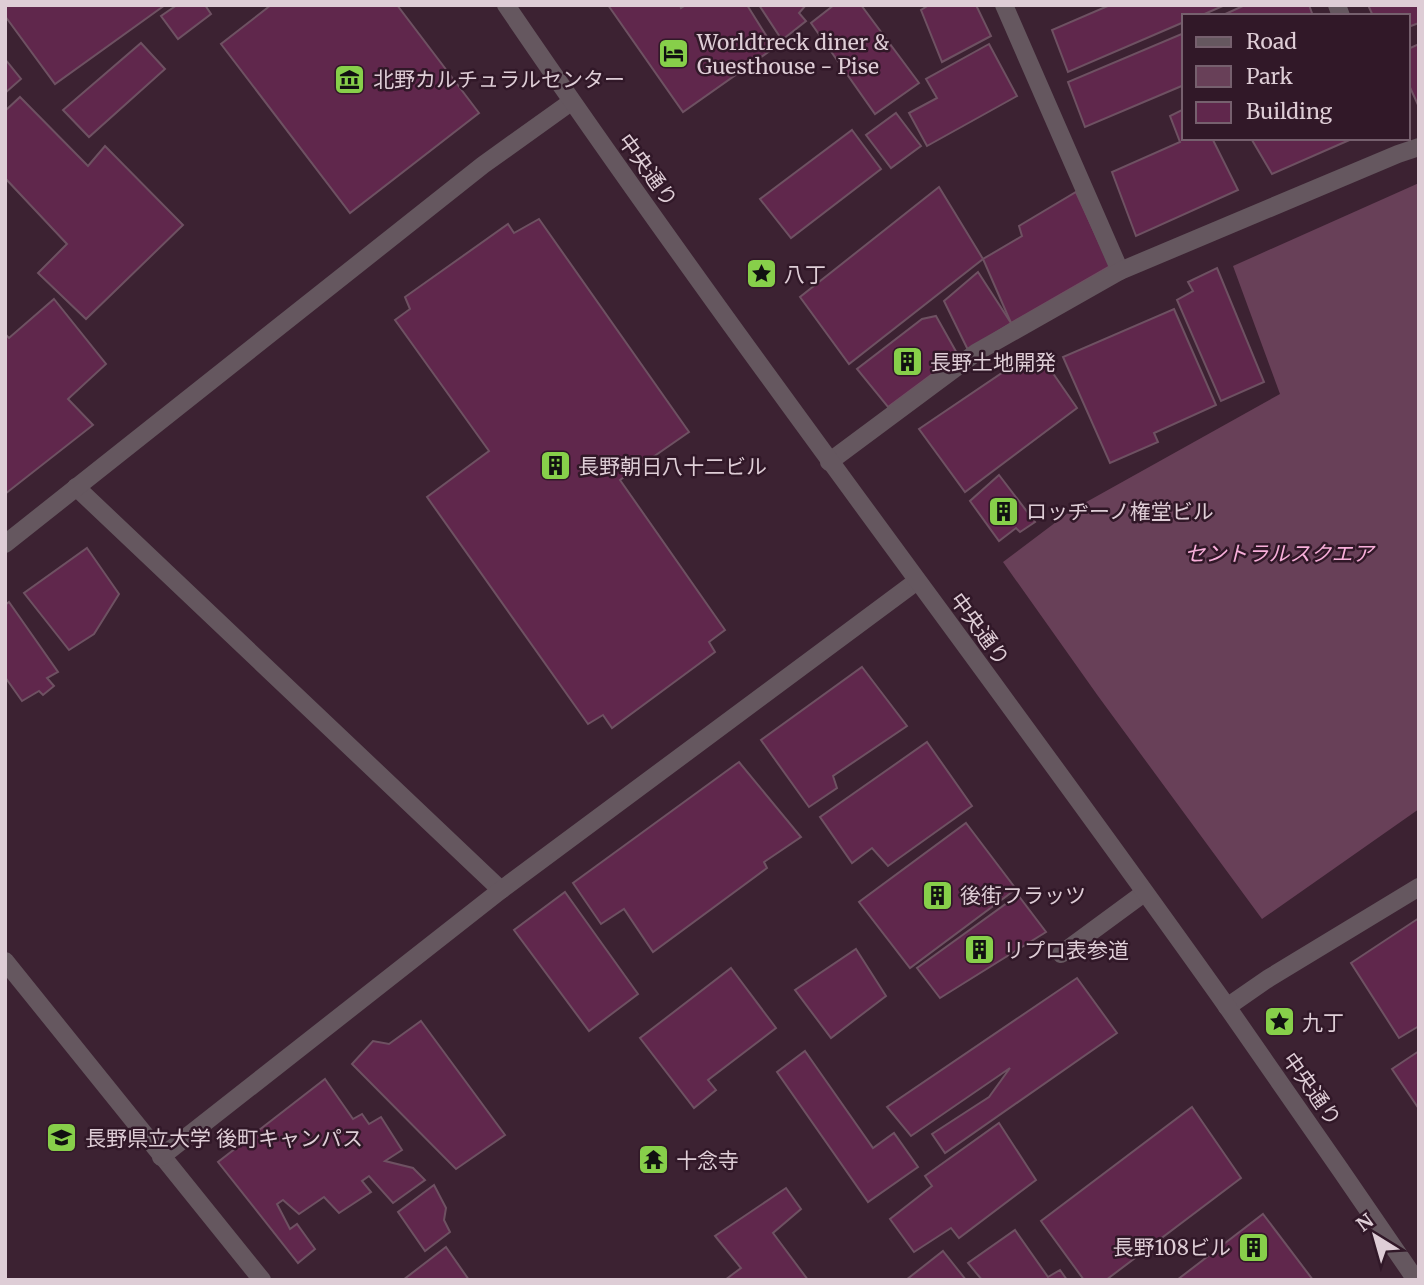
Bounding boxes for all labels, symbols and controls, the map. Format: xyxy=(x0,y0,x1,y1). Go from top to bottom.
legend xyxy=(1182,14,1410,140)
text: Road xyxy=(1246,28,1297,55)
place label: Worldtreck diner & Guesthouse - Pise xyxy=(696,29,889,80)
hotel icon: Worldtreck diner & Guesthouse - Pise xyxy=(657,37,691,71)
museum icon: 北野カルチュラルセンター xyxy=(333,62,367,96)
text: Park xyxy=(1246,63,1293,90)
place label: 北野カルチュラルセンター xyxy=(373,66,625,93)
text: Building xyxy=(1246,98,1333,125)
street label: 中央通り xyxy=(612,128,684,212)
place icon: 八丁 xyxy=(744,257,778,291)
place label: 八丁 xyxy=(784,261,826,288)
building icon: 長野土地開発 xyxy=(890,345,924,379)
place label: 長野土地開発 xyxy=(930,349,1056,376)
building icon: 長野朝日八十二ビル xyxy=(538,449,572,483)
place label: 長野朝日八十二ビル xyxy=(578,453,767,480)
building icon: ロッヂーノ権堂ビル xyxy=(986,494,1020,528)
place label: ロッヂーノ権堂ビル xyxy=(1026,498,1214,525)
park label: セントラルスクエア xyxy=(1185,540,1376,567)
street label: 中央通り xyxy=(944,587,1016,671)
building icon: 後街フラッツ xyxy=(920,878,954,912)
place label: 後街フラッツ xyxy=(960,882,1086,909)
building icon: リプロ表参道 xyxy=(963,933,997,967)
place label: リプロ表参道 xyxy=(1003,937,1129,964)
place icon: 九丁 xyxy=(1262,1005,1296,1039)
place label: 九丁 xyxy=(1302,1009,1344,1036)
street label: 中央通り xyxy=(1277,1047,1347,1131)
school or university icon: 長野県立大学 後町キャンパス xyxy=(45,1121,79,1155)
place label: 長野県立大学 後町キャンパス xyxy=(85,1125,363,1152)
temple icon: 十念寺 xyxy=(636,1143,670,1177)
place label: 十念寺 xyxy=(676,1147,739,1174)
north arrow xyxy=(1340,1201,1410,1271)
text: N xyxy=(1352,1208,1378,1237)
building icon: 長野108ビル xyxy=(1237,1230,1271,1264)
place label: 長野108ビル xyxy=(1112,1234,1231,1261)

